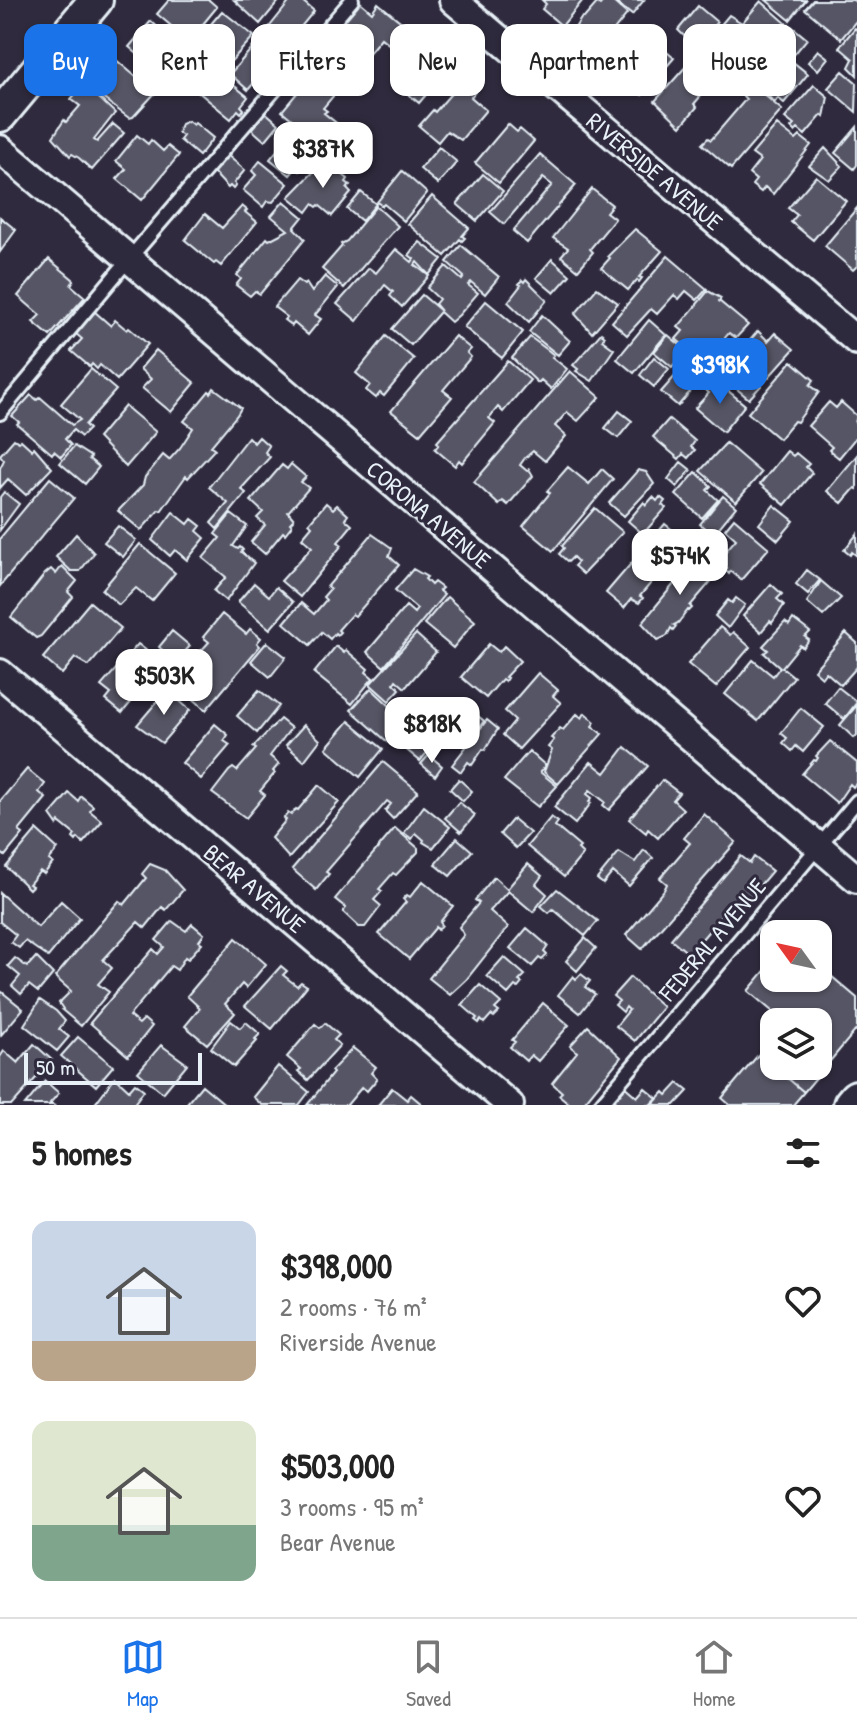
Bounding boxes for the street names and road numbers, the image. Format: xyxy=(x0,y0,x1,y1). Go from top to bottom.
street label: RIVERSIDE AVENUE xyxy=(580,105,730,238)
street label: CORONA AVENUE xyxy=(360,453,498,576)
street label: BEAR AVENUE xyxy=(197,836,313,940)
street label: FEDERAL AVENUE xyxy=(651,871,773,1008)

